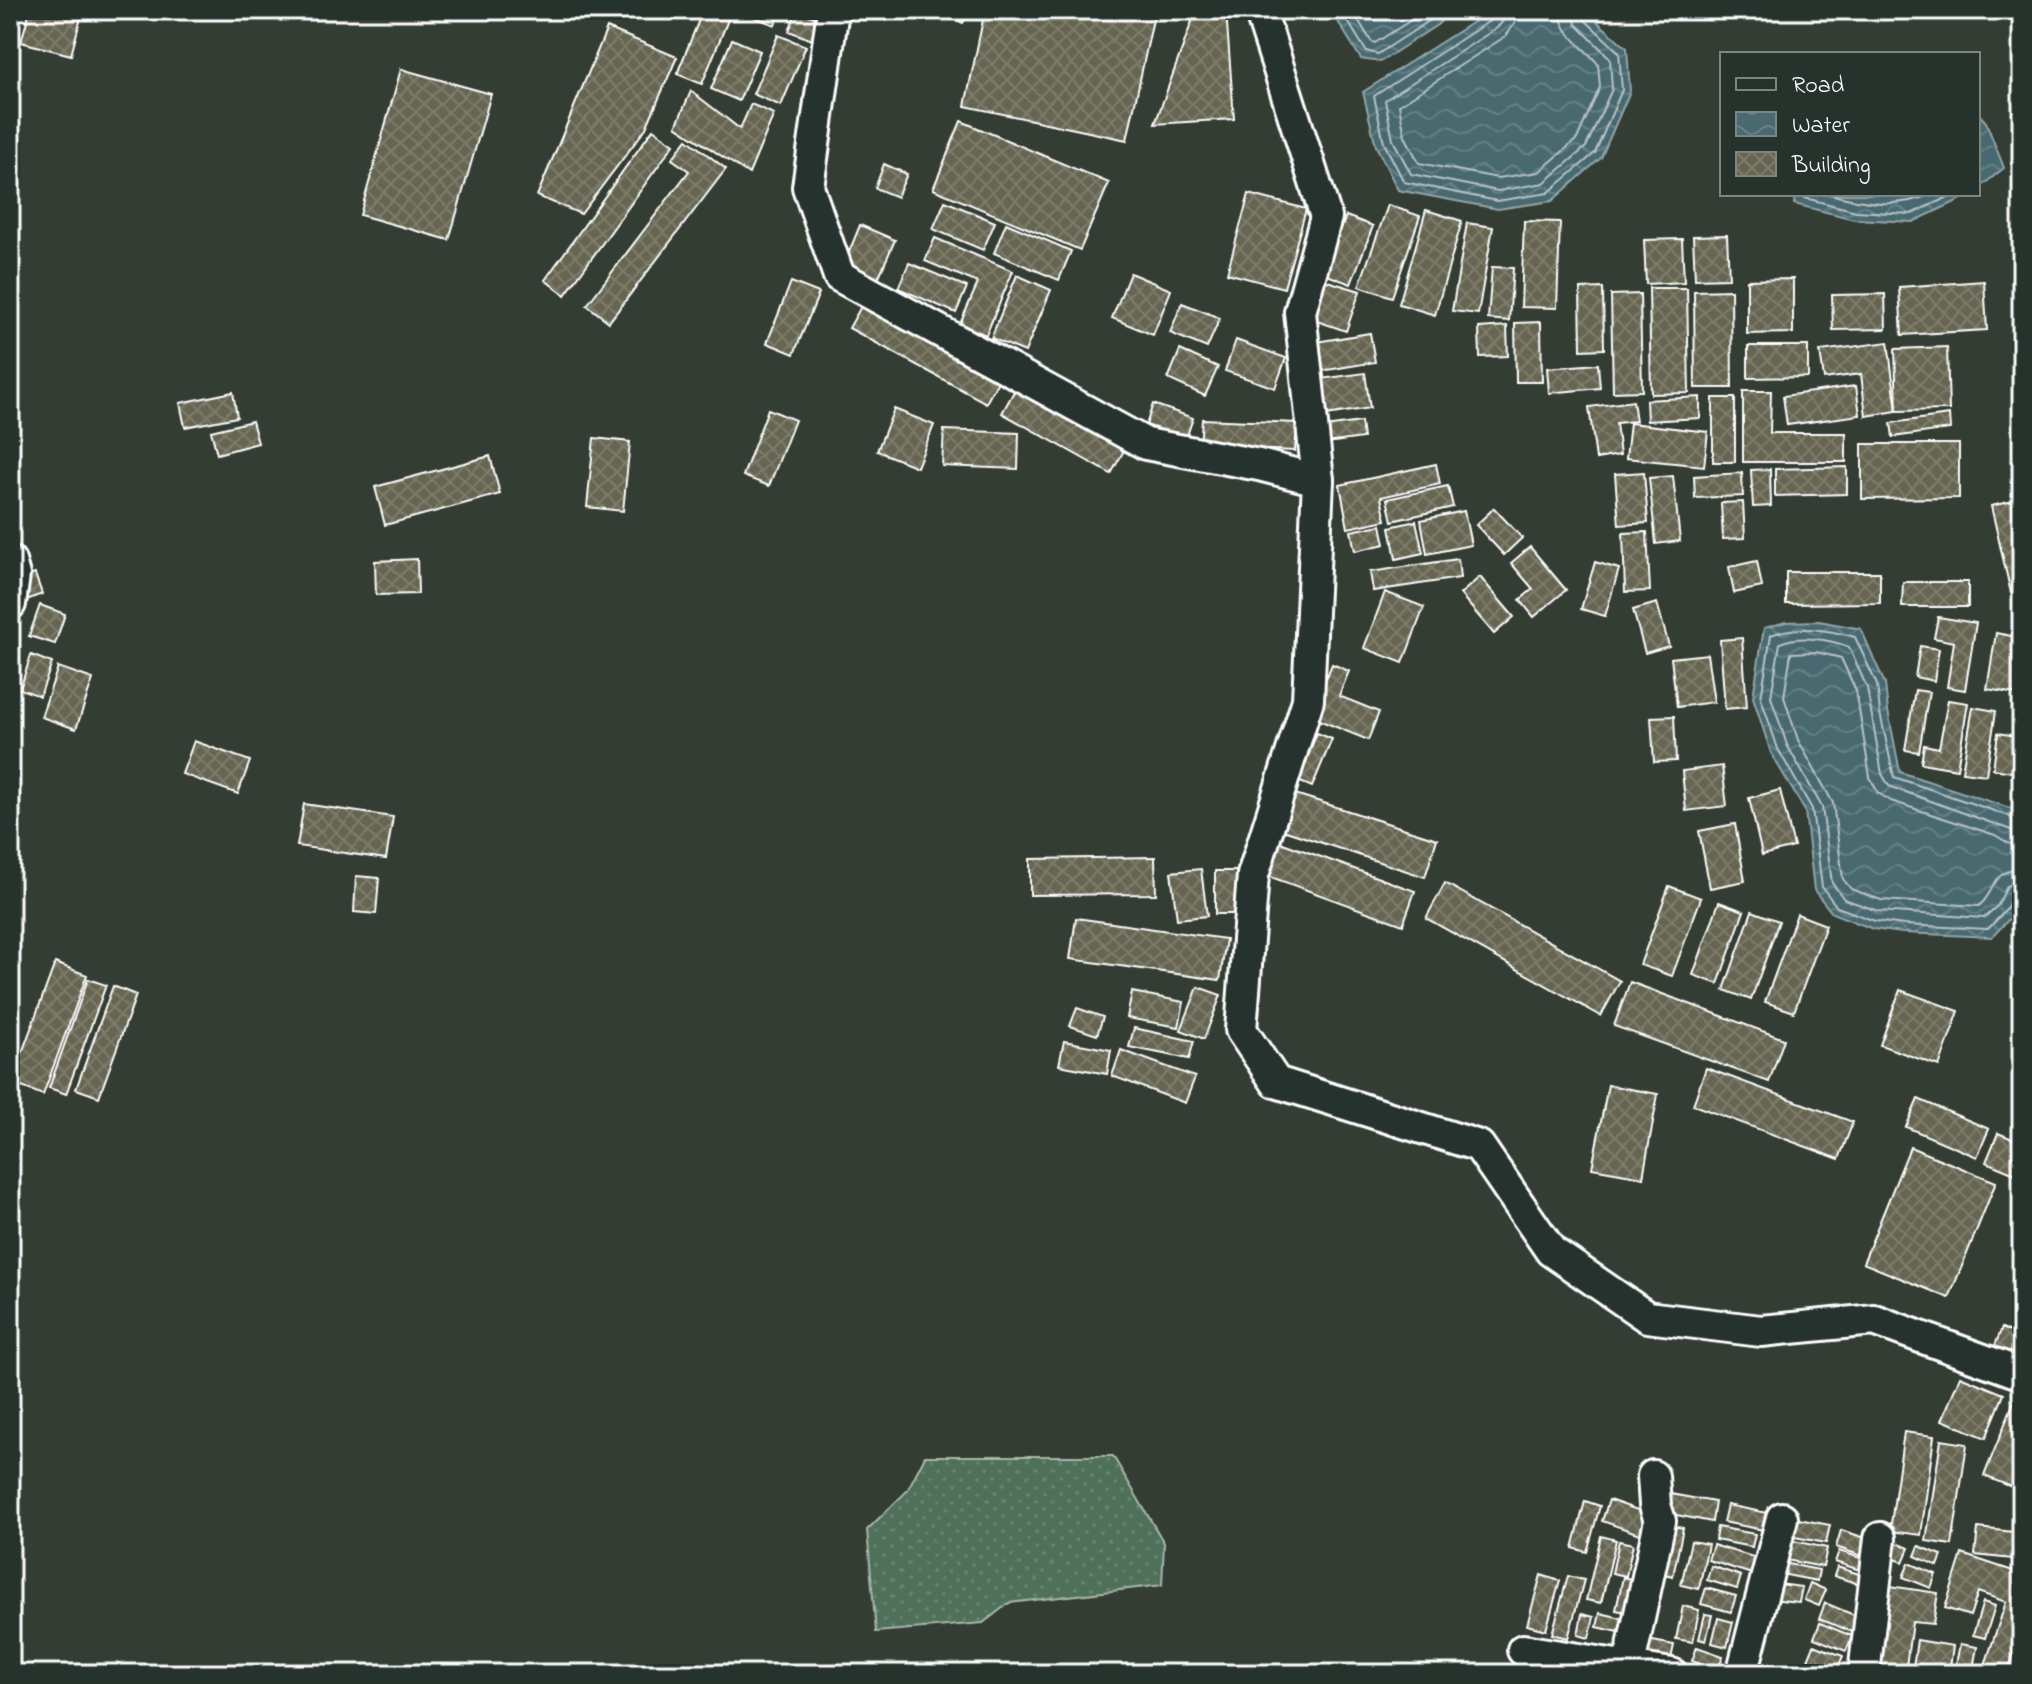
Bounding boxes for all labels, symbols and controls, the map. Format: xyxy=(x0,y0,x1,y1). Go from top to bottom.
legend xyxy=(1720,52,1980,196)
text: Road xyxy=(1792,69,1845,104)
text: Water xyxy=(1792,109,1850,144)
text: Building xyxy=(1791,149,1871,184)

